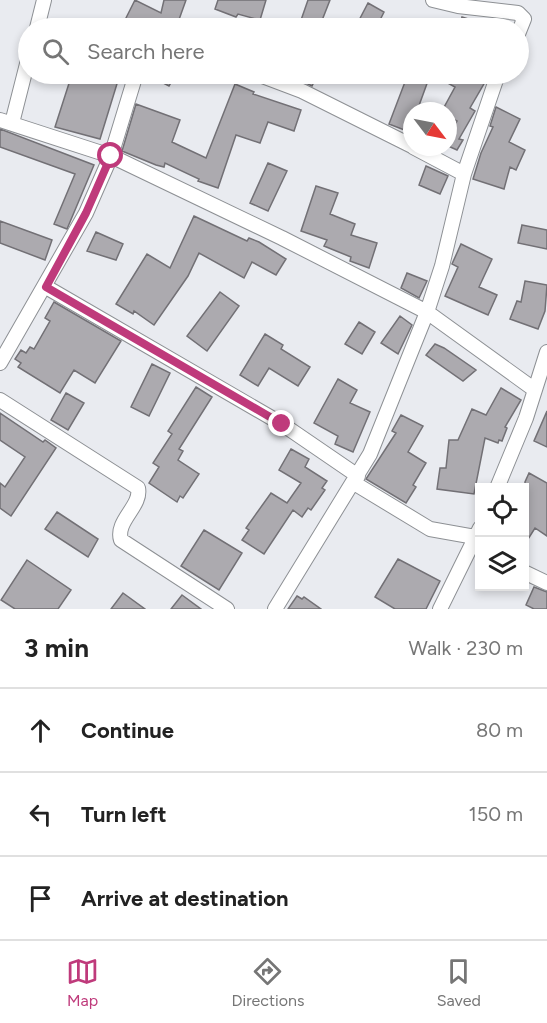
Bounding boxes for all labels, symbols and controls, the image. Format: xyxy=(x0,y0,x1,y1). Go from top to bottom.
search box xyxy=(18,18,529,84)
icon: search xyxy=(39,35,72,68)
text: Search here xyxy=(87,38,205,65)
north arrow xyxy=(403,102,457,156)
route start xyxy=(97,142,123,168)
route end xyxy=(268,410,294,436)
map controls xyxy=(475,483,529,591)
button: locate xyxy=(475,483,529,537)
button: layers xyxy=(475,537,529,591)
text: 3 min xyxy=(24,632,89,664)
text: Walk · 230 m xyxy=(409,636,523,660)
icon: ahead xyxy=(24,714,57,747)
text: Continue xyxy=(81,717,174,744)
text: 80 m xyxy=(476,718,523,742)
icon: left xyxy=(24,798,57,831)
text: Turn left xyxy=(81,801,167,828)
text: 150 m xyxy=(468,802,523,826)
icon: arrive xyxy=(24,882,57,915)
text: Arrive at destination xyxy=(81,885,289,912)
tab: Map xyxy=(66,955,99,1010)
tab: Directions xyxy=(231,955,304,1010)
tab: Saved xyxy=(437,955,481,1010)

